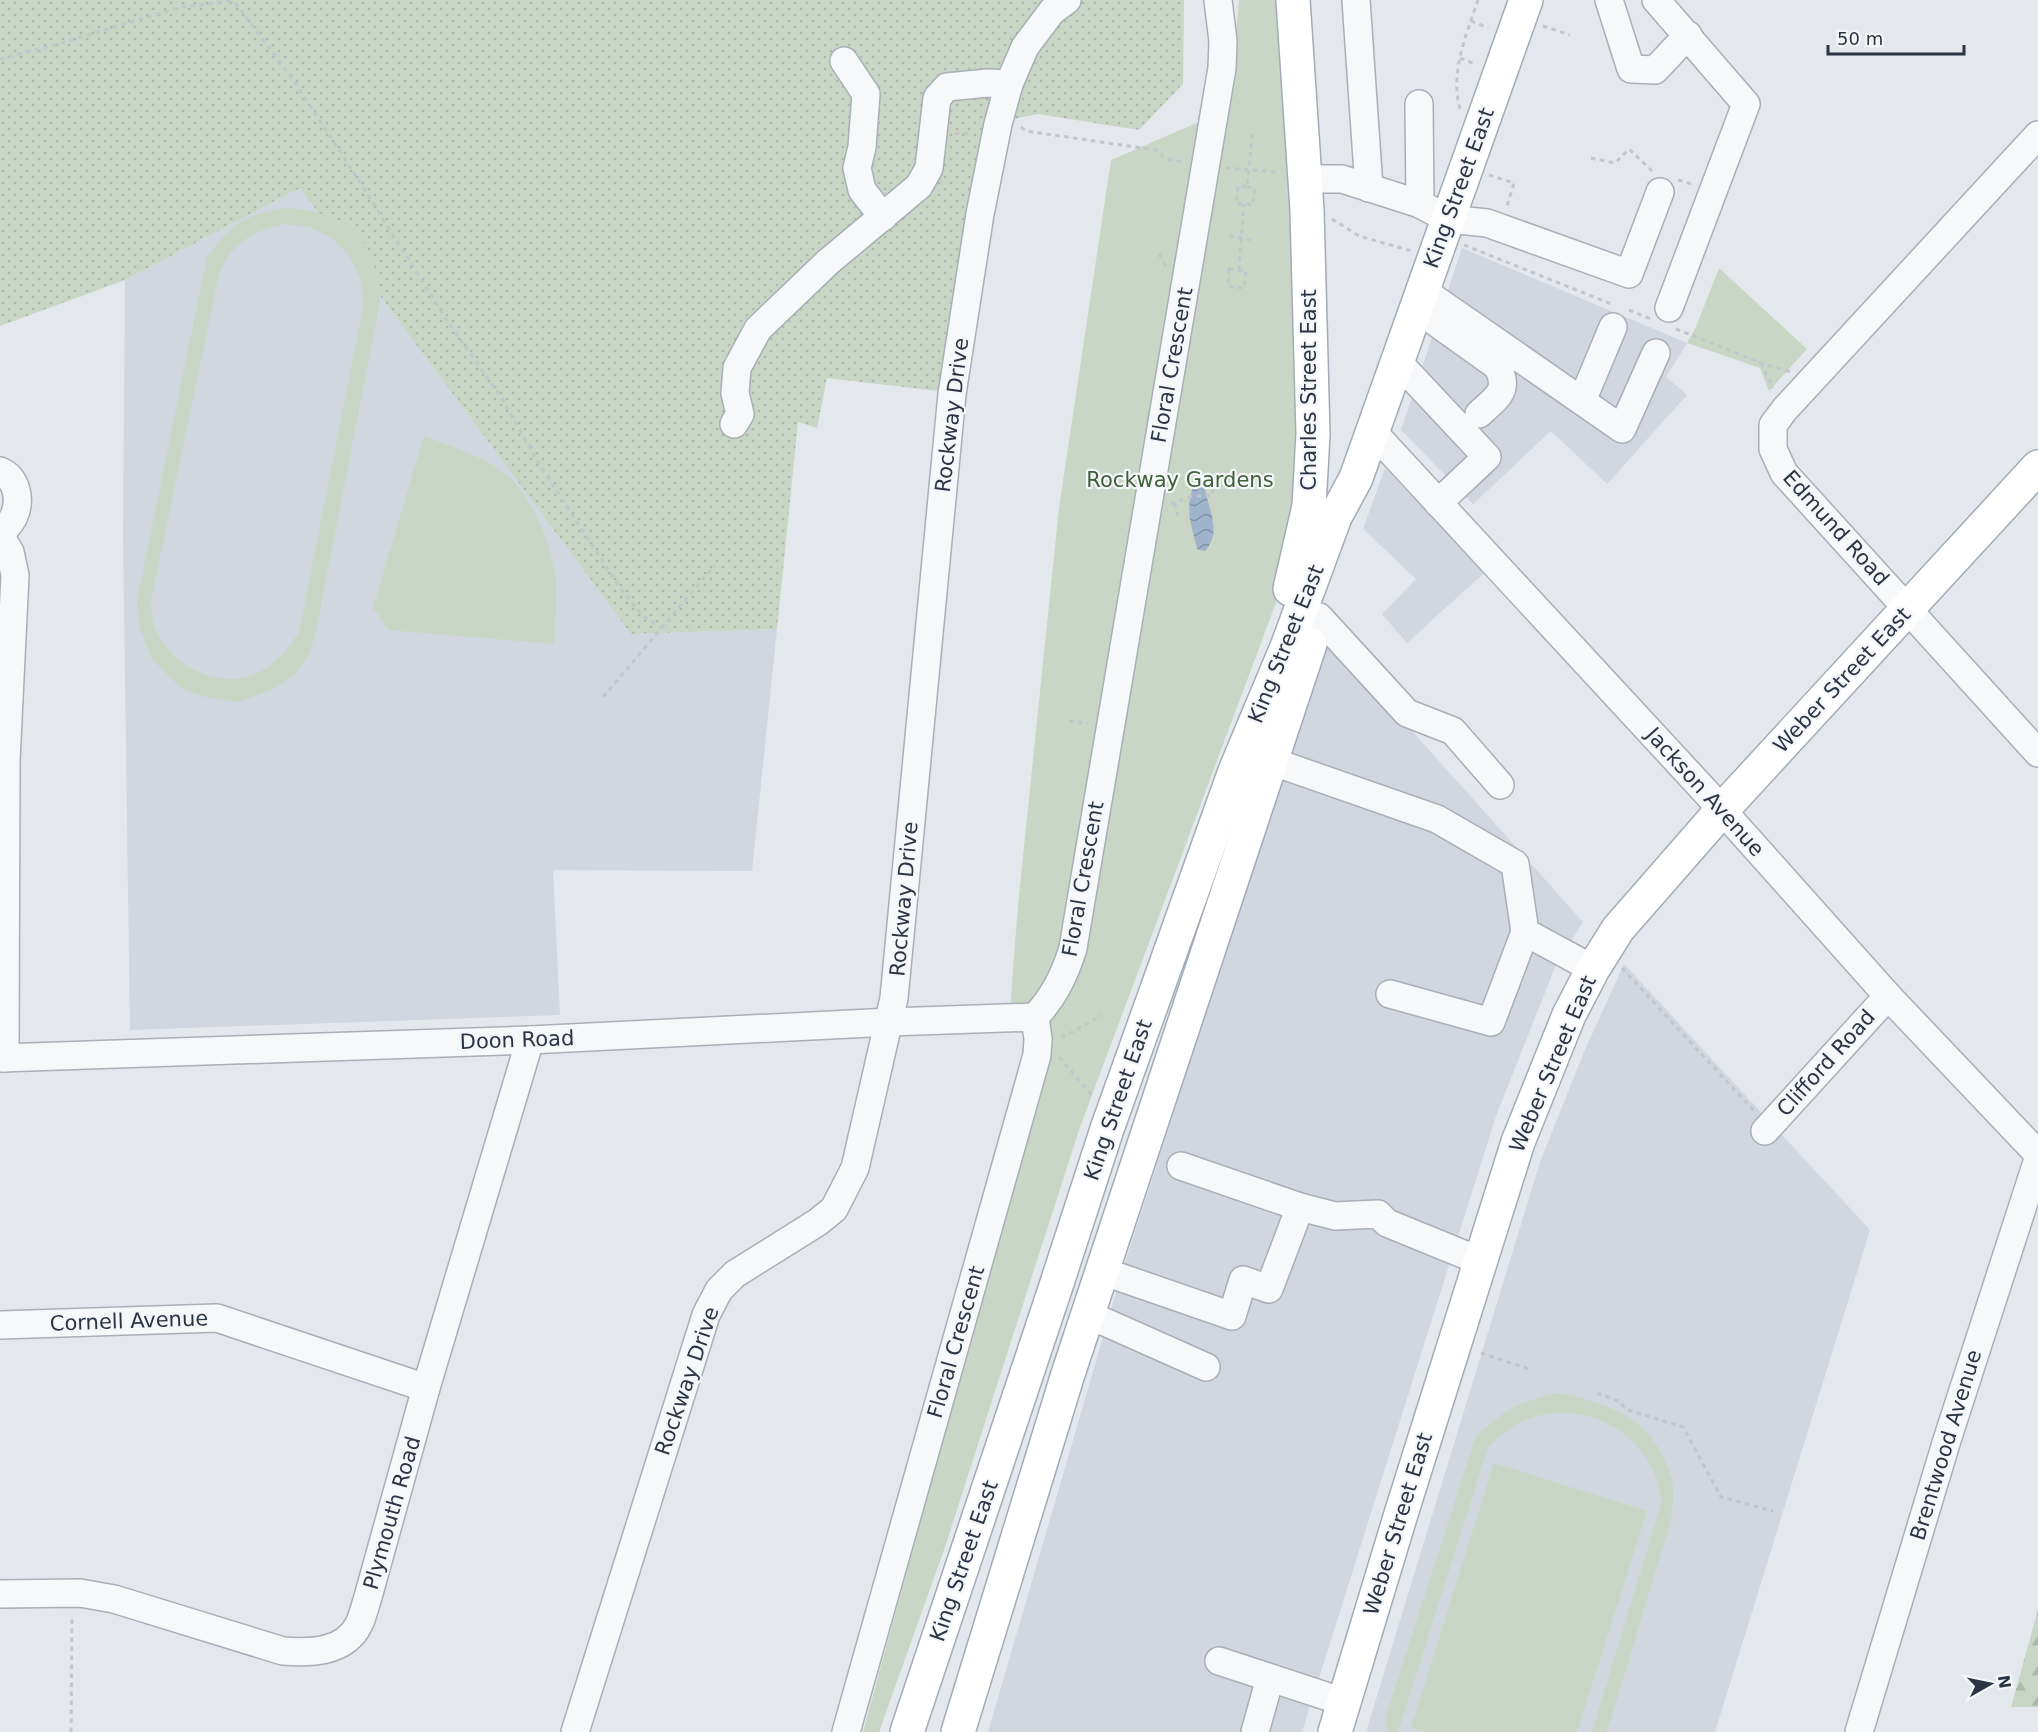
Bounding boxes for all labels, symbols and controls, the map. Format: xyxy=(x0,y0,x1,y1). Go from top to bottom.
scale bar xyxy=(1828,18,1964,56)
text: 50 m xyxy=(1837,28,1883,49)
street label: King Street East xyxy=(1419,105,1499,271)
street label: Floral Crescent xyxy=(1147,285,1197,445)
street label: Charles Street East xyxy=(1297,289,1321,491)
street label: Rockway Drive xyxy=(931,336,973,494)
street label: Edmund Road xyxy=(1778,466,1894,590)
park label: Rockway Gardens xyxy=(1086,468,1274,492)
street label: King Street East xyxy=(1243,561,1329,727)
street label: Weber Street East xyxy=(1768,602,1916,758)
street label: Jackson Avenue xyxy=(1640,721,1769,861)
street label: Floral Crescent xyxy=(1058,799,1108,959)
street label: Rockway Drive xyxy=(885,821,923,977)
street label: Weber Street East xyxy=(1505,972,1601,1156)
street label: Clifford Road xyxy=(1772,1005,1880,1121)
street label: King Street East xyxy=(1079,1016,1157,1184)
street label: Doon Road xyxy=(459,1026,575,1054)
street label: Floral Crescent xyxy=(923,1263,989,1421)
street label: Rockway Drive xyxy=(650,1304,724,1458)
street label: Cornell Avenue xyxy=(49,1306,209,1336)
street label: Brentwood Avenue xyxy=(1906,1347,1986,1543)
street label: Weber Street East xyxy=(1359,1430,1437,1618)
street label: Plymouth Road xyxy=(359,1434,425,1592)
street label: King Street East xyxy=(925,1477,1003,1645)
north arrow xyxy=(1960,1654,2020,1714)
text: N xyxy=(1994,1674,2015,1690)

